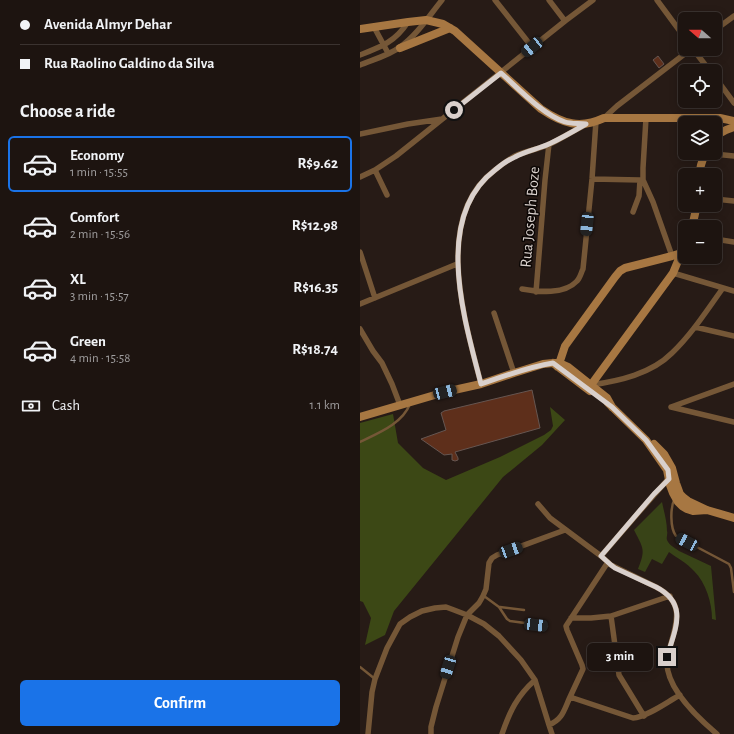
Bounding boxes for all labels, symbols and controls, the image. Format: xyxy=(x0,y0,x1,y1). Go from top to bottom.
north arrow xyxy=(678,12,722,56)
map controls xyxy=(678,12,722,264)
text: Avenida Almyr Dehar xyxy=(44,17,172,32)
car xyxy=(519,35,545,59)
text: Rua Raolino Galdino da Silva xyxy=(44,56,215,71)
button: locate xyxy=(678,64,722,108)
route start xyxy=(445,101,463,119)
text: Choose a ride xyxy=(20,103,115,121)
button: layers xyxy=(678,116,722,160)
icon: car xyxy=(22,146,58,182)
text: Economy xyxy=(70,148,124,163)
text: R$9.62 xyxy=(297,156,338,171)
text: 1 min · 15:55 xyxy=(70,166,128,179)
street label: Rua Joseph Boze xyxy=(518,166,542,268)
button: + xyxy=(678,168,722,212)
icon: car xyxy=(22,208,58,244)
text: Comfort xyxy=(70,210,119,225)
car xyxy=(580,211,594,237)
text: R$12.98 xyxy=(292,218,338,233)
button: − xyxy=(678,220,722,264)
text: 2 min · 15:56 xyxy=(70,228,130,241)
icon: car xyxy=(22,270,58,306)
text: XL xyxy=(70,272,86,287)
text: R$16.35 xyxy=(293,280,338,295)
text: 3 min · 15:57 xyxy=(70,290,129,303)
icon: car xyxy=(22,332,58,368)
text: Green xyxy=(70,334,106,349)
text: R$18.74 xyxy=(292,342,338,357)
text: 4 min · 15:58 xyxy=(70,352,130,365)
car xyxy=(432,383,458,401)
icon: cash xyxy=(20,395,42,417)
text: Cash xyxy=(52,398,80,413)
text: 1.1 km xyxy=(310,399,340,412)
car xyxy=(674,531,700,553)
car xyxy=(498,540,524,560)
car xyxy=(523,618,549,632)
callout: 3 min xyxy=(587,643,653,671)
route end xyxy=(658,648,676,666)
text: 3 min xyxy=(606,650,634,663)
car xyxy=(439,654,457,680)
button: Confirm xyxy=(20,680,340,726)

